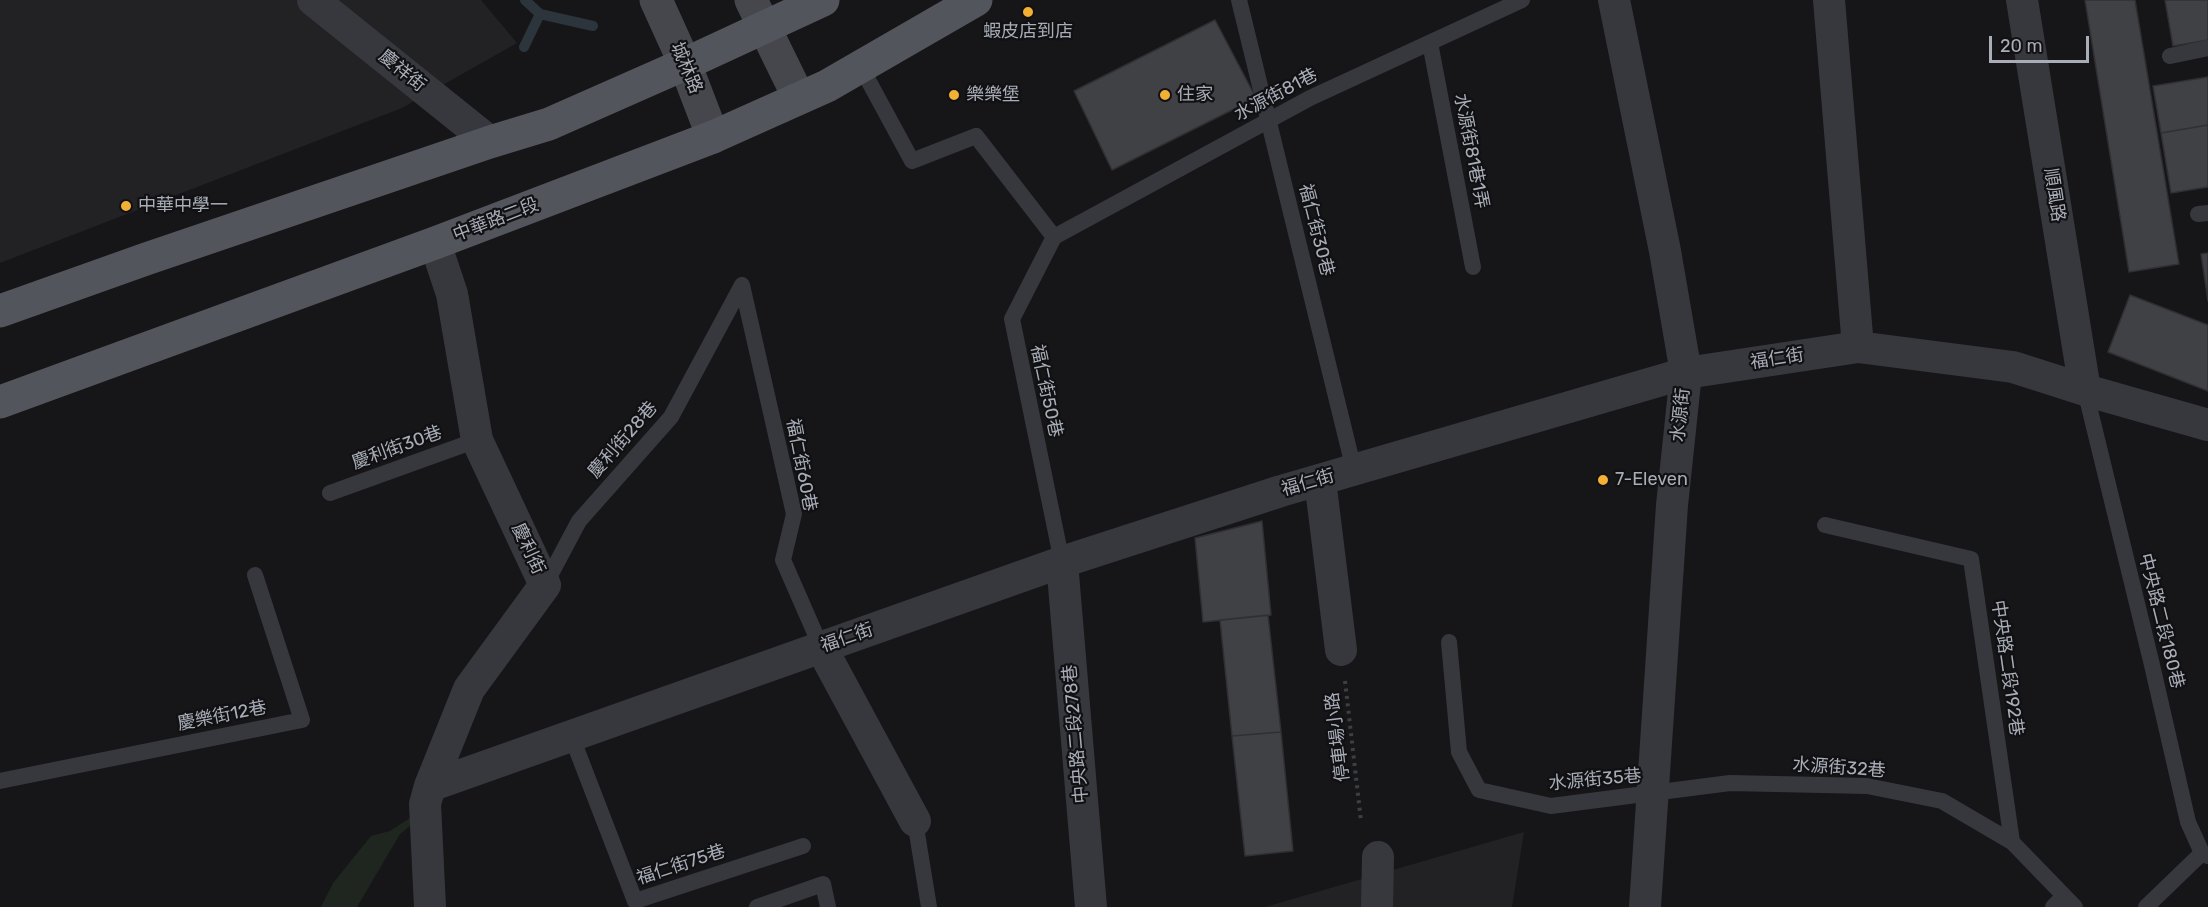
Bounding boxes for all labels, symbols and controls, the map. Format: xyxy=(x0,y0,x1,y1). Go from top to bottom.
marker: 蝦皮店到店 xyxy=(1021,5,1035,19)
place label: 蝦皮店到店 xyxy=(983,21,1073,43)
scale bar xyxy=(1992,24,2092,62)
text: 20 m xyxy=(2000,35,2042,57)
street label: 城林路 xyxy=(666,39,706,97)
street label: 慶祥街 xyxy=(374,46,430,96)
street label: 水源街81巷 xyxy=(1231,64,1321,126)
place label: 樂樂堡 xyxy=(966,84,1020,106)
place label: 住家 xyxy=(1177,84,1213,106)
marker: 樂樂堡 xyxy=(947,88,961,102)
marker: 住家 xyxy=(1158,88,1172,102)
street label: 水源街81巷1弄 xyxy=(1449,92,1493,210)
street label: 順風路 xyxy=(2039,167,2069,223)
street label: 福仁街30巷 xyxy=(1294,182,1338,278)
street label: 中華路二段 xyxy=(450,194,542,246)
place label: 中華中學一 xyxy=(138,195,228,217)
marker: 中華中學一 xyxy=(119,199,133,213)
street label: 福仁街50巷 xyxy=(1026,343,1066,439)
street label: 福仁街 xyxy=(1749,344,1805,374)
street label: 水源街 xyxy=(1667,387,1695,443)
street label: 慶利街28巷 xyxy=(584,397,662,483)
street label: 福仁街60巷 xyxy=(781,417,821,513)
street label: 慶利街30巷 xyxy=(349,422,445,474)
street label: 福仁街 xyxy=(1279,465,1337,501)
place label: 7-Eleven xyxy=(1615,469,1688,491)
marker: 7-Eleven xyxy=(1596,473,1610,487)
street label: 慶利街 xyxy=(507,520,549,578)
street label: 中央路二段180巷 xyxy=(2134,551,2188,691)
street label: 中央路二段192巷 xyxy=(1987,599,2027,737)
street label: 福仁街 xyxy=(818,619,876,657)
street label: 中央路二段278巷 xyxy=(1059,664,1093,804)
street label: 停車場小路 xyxy=(1322,691,1354,783)
street label: 慶樂街12巷 xyxy=(176,697,268,735)
street label: 水源街32巷 xyxy=(1792,754,1886,782)
street label: 水源街35巷 xyxy=(1547,765,1643,795)
street label: 福仁街75巷 xyxy=(634,841,728,889)

